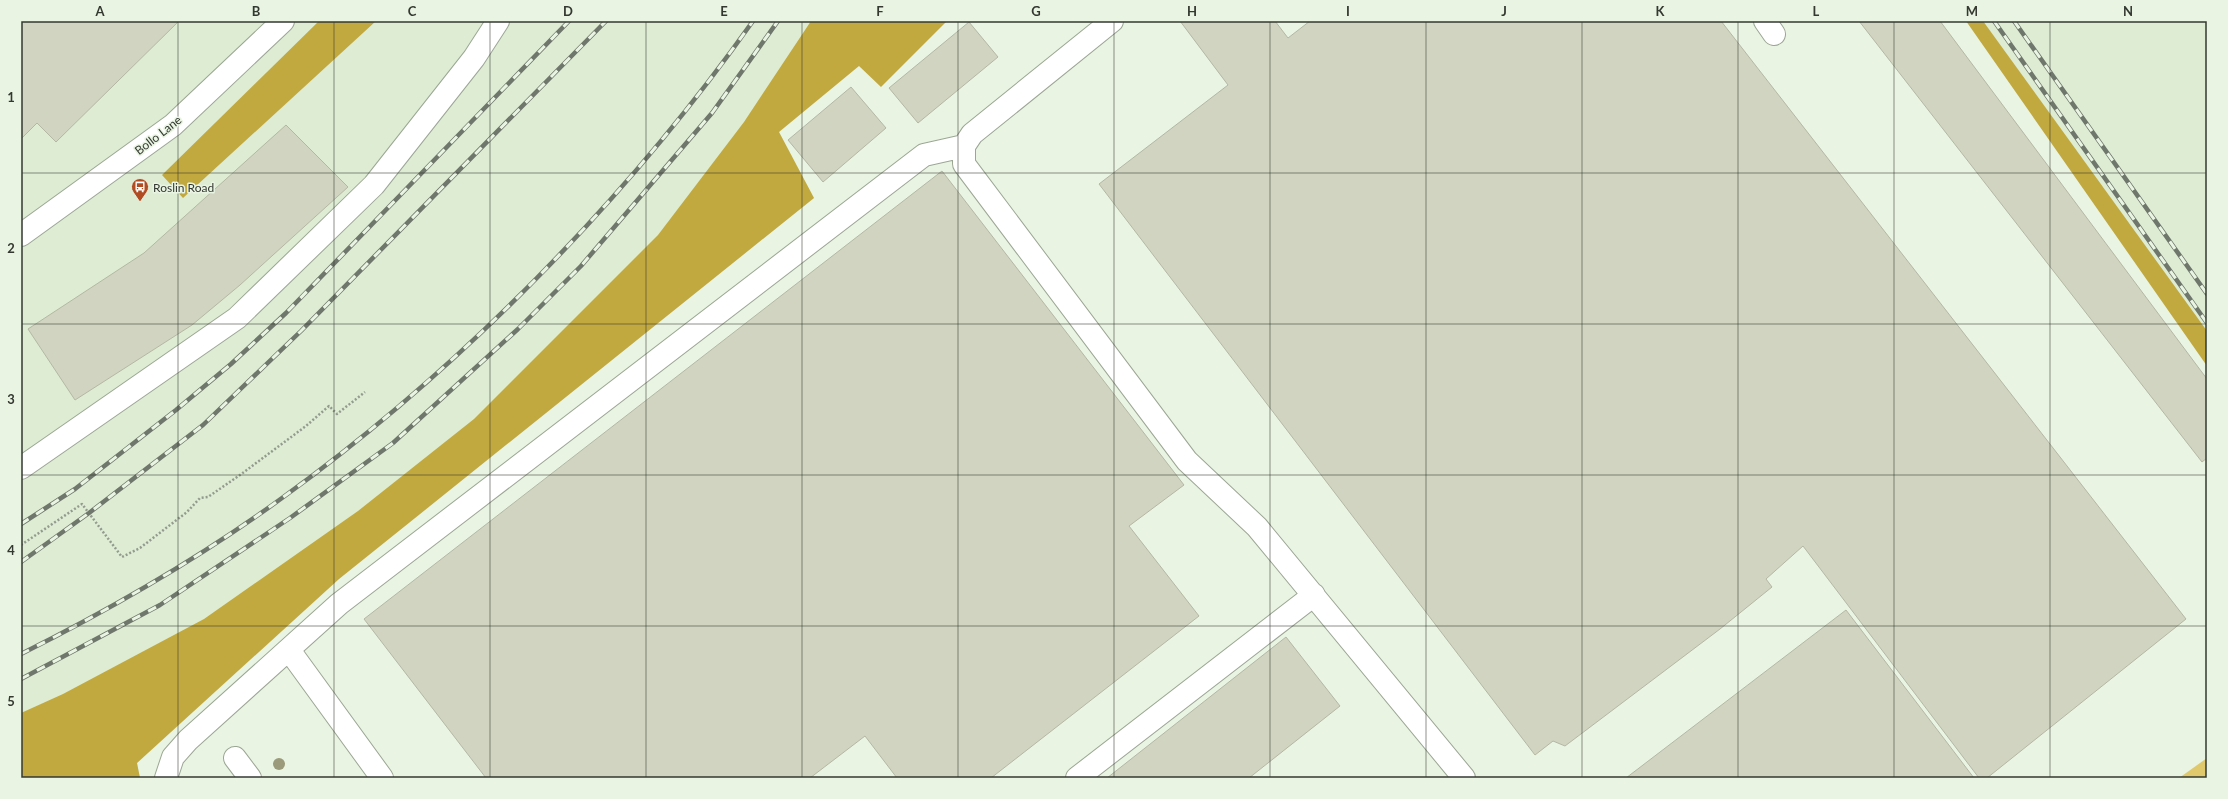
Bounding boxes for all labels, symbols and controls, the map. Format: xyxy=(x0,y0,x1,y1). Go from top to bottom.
text: A xyxy=(94,3,105,19)
text: B xyxy=(252,3,261,19)
text: C xyxy=(408,3,417,19)
text: D xyxy=(563,3,573,19)
text: E xyxy=(720,3,728,19)
text: F xyxy=(876,3,884,19)
text: G xyxy=(1031,3,1041,19)
text: H xyxy=(1187,3,1197,19)
text: I xyxy=(1346,3,1350,19)
text: J xyxy=(1501,3,1507,19)
text: K xyxy=(1656,3,1666,19)
text: L xyxy=(1813,3,1820,19)
text: M xyxy=(1966,3,1978,19)
text: N xyxy=(2123,3,2133,19)
text: 1 xyxy=(7,89,15,105)
street label: Bollo Lane xyxy=(132,112,184,158)
bus stop icon: Roslin Road xyxy=(130,177,150,202)
place label: Roslin Road xyxy=(153,180,214,195)
text: 2 xyxy=(7,240,15,256)
text: 3 xyxy=(7,391,15,407)
text: 4 xyxy=(7,542,15,558)
text: 5 xyxy=(7,693,15,709)

